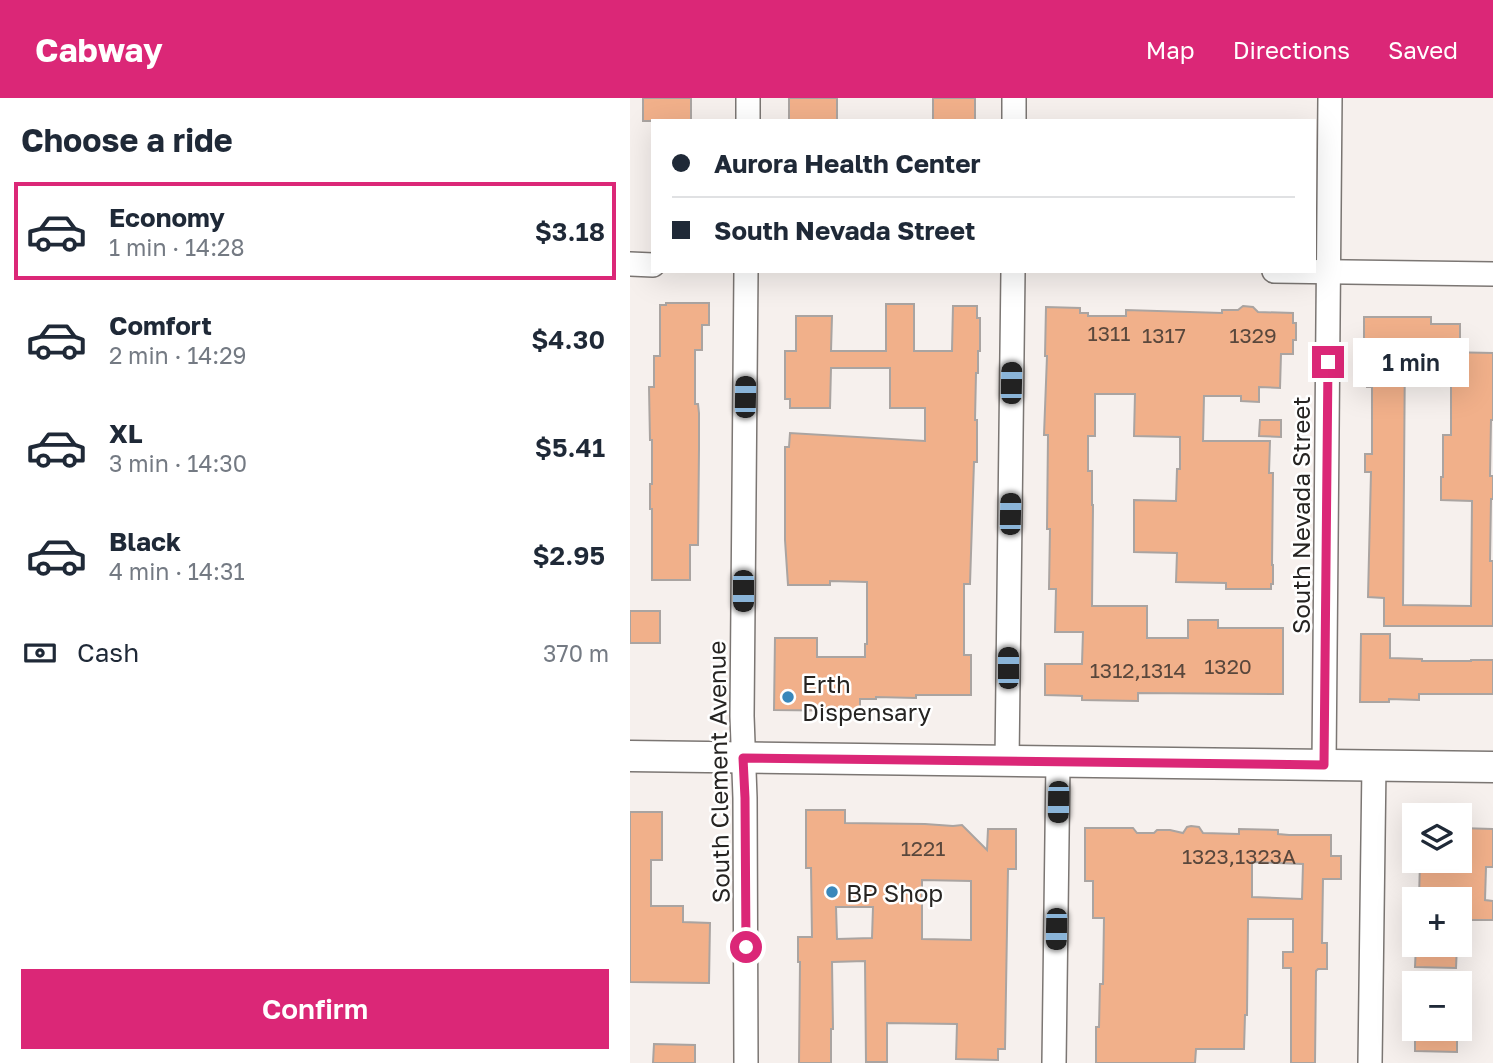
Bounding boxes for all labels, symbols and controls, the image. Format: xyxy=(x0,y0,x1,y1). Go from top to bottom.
text: Cabway xyxy=(35,30,163,69)
text: Map xyxy=(1146,35,1195,64)
text: Directions xyxy=(1233,35,1350,64)
text: Saved xyxy=(1388,35,1458,64)
text: Choose a ride xyxy=(21,121,233,159)
text: Aurora Health Center xyxy=(714,148,981,179)
icon: car xyxy=(25,200,88,263)
text: Economy xyxy=(109,202,225,233)
text: South Nevada Street xyxy=(714,215,975,246)
text: $3.18 xyxy=(535,216,605,247)
text: 1 min · 14:28 xyxy=(109,233,244,261)
icon: car xyxy=(25,308,88,371)
text: Comfort xyxy=(109,310,212,341)
house number: 1311 xyxy=(1088,320,1130,346)
house number: 1317 xyxy=(1142,322,1186,348)
house number: 1329 xyxy=(1229,322,1277,348)
text: $4.30 xyxy=(531,324,605,355)
callout: 1 min xyxy=(1352,338,1468,386)
text: 2 min · 14:29 xyxy=(109,341,247,369)
route end xyxy=(1312,346,1344,378)
text: 1 min xyxy=(1382,348,1440,376)
car xyxy=(1001,362,1022,404)
car xyxy=(735,376,756,418)
street label: South Nevada Street xyxy=(1286,396,1315,634)
icon: car xyxy=(25,416,88,479)
text: XL xyxy=(109,418,143,449)
text: $5.41 xyxy=(535,432,605,463)
text: 3 min · 14:30 xyxy=(109,449,247,477)
car xyxy=(1000,493,1021,535)
icon: car xyxy=(25,524,88,587)
text: Black xyxy=(109,526,181,557)
text: $2.95 xyxy=(532,540,605,571)
text: 4 min · 14:31 xyxy=(109,557,245,585)
car xyxy=(733,570,754,612)
icon: cash xyxy=(21,634,59,672)
text: Cash xyxy=(77,637,139,668)
text: 370 m xyxy=(543,639,609,667)
street label: South Clement Avenue xyxy=(701,641,735,903)
car xyxy=(998,647,1019,689)
house number: 1320 xyxy=(1204,653,1252,679)
house number: 1312,1314 xyxy=(1090,657,1186,683)
place label: Erth Dispensary xyxy=(802,669,931,726)
marker: Erth Dispensary xyxy=(780,689,796,705)
car xyxy=(1048,781,1069,823)
map controls xyxy=(1402,803,1472,1041)
button: layers xyxy=(1402,803,1472,873)
house number: 1221 xyxy=(901,835,945,861)
house number: 1323,1323A xyxy=(1182,843,1296,869)
place label: BP Shop xyxy=(846,878,943,907)
marker: BP Shop xyxy=(824,884,840,900)
button: + xyxy=(1402,887,1472,957)
car xyxy=(1046,908,1067,950)
route start xyxy=(730,931,762,963)
button: Confirm xyxy=(21,969,609,1049)
button: − xyxy=(1402,971,1472,1041)

